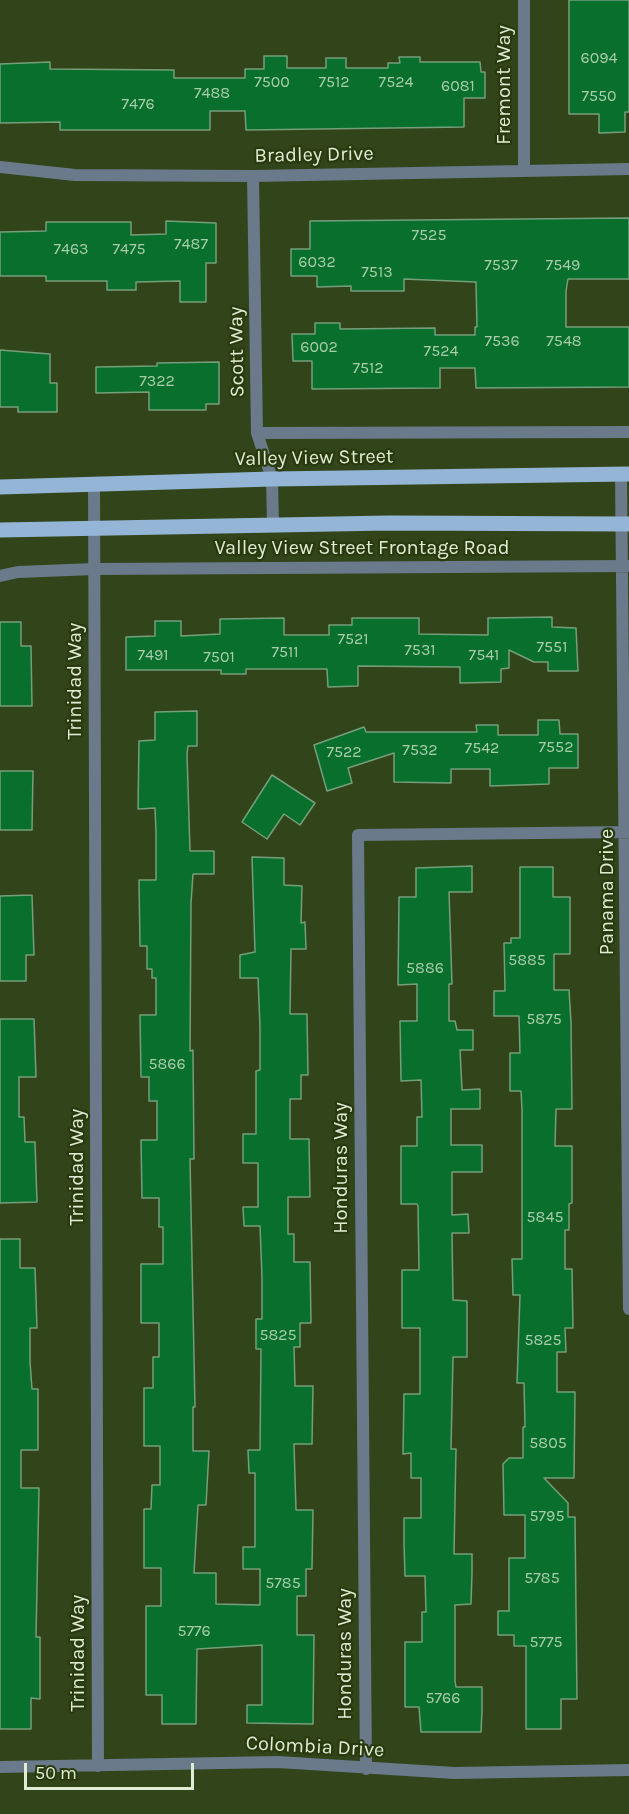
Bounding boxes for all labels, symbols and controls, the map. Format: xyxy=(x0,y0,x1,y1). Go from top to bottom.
street label: Fremont Way xyxy=(492,25,516,145)
house number: 6094 xyxy=(581,48,617,68)
house number: 7500 xyxy=(254,72,290,92)
house number: 7512 xyxy=(318,72,350,92)
house number: 7524 xyxy=(379,72,413,92)
house number: 6081 xyxy=(441,76,475,96)
house number: 7488 xyxy=(194,83,230,103)
house number: 7550 xyxy=(581,86,617,106)
house number: 7476 xyxy=(121,94,155,114)
street label: Bradley Drive xyxy=(254,142,374,168)
house number: 7525 xyxy=(412,225,446,245)
house number: 7487 xyxy=(174,234,208,254)
house number: 7463 xyxy=(53,239,89,259)
house number: 7475 xyxy=(113,239,145,259)
house number: 6032 xyxy=(298,252,336,272)
house number: 7537 xyxy=(484,255,518,275)
house number: 7549 xyxy=(546,255,580,275)
house number: 7513 xyxy=(361,262,393,282)
street label: Scott Way xyxy=(224,306,250,398)
house number: 7536 xyxy=(484,331,520,351)
house number: 7548 xyxy=(546,331,582,351)
house number: 6002 xyxy=(300,337,338,357)
house number: 7524 xyxy=(424,341,458,361)
house number: 7512 xyxy=(352,358,384,378)
house number: 7322 xyxy=(139,371,175,391)
street label: Valley View Street xyxy=(234,445,394,471)
street label: Valley View Street Frontage Road xyxy=(214,536,510,560)
street label: Trinidad Way xyxy=(63,623,87,739)
house number: 7521 xyxy=(337,629,369,649)
house number: 7551 xyxy=(537,637,567,657)
house number: 7531 xyxy=(404,640,436,660)
house number: 7511 xyxy=(271,642,299,662)
house number: 7491 xyxy=(137,645,169,665)
house number: 7541 xyxy=(469,645,499,665)
house number: 7501 xyxy=(203,647,235,667)
house number: 7552 xyxy=(539,737,573,757)
house number: 7542 xyxy=(465,738,499,758)
house number: 7532 xyxy=(402,740,438,760)
house number: 7522 xyxy=(326,742,362,762)
street label: Panama Drive xyxy=(595,829,619,955)
house number: 5885 xyxy=(508,950,546,970)
house number: 5886 xyxy=(406,958,444,978)
house number: 5875 xyxy=(526,1009,562,1029)
house number: 5866 xyxy=(148,1054,186,1074)
street label: Honduras Way xyxy=(329,1102,353,1234)
street label: Trinidad Way xyxy=(65,1109,89,1225)
house number: 5845 xyxy=(527,1207,563,1227)
house number: 5825 xyxy=(259,1325,297,1345)
house number: 5825 xyxy=(524,1330,562,1350)
house number: 5805 xyxy=(529,1433,567,1453)
house number: 5795 xyxy=(530,1506,564,1526)
house number: 5785 xyxy=(524,1568,560,1588)
house number: 5785 xyxy=(265,1573,301,1593)
street label: Honduras Way xyxy=(333,1588,357,1720)
street label: Trinidad Way xyxy=(66,1595,90,1711)
house number: 5776 xyxy=(177,1621,211,1641)
house number: 5775 xyxy=(529,1632,563,1652)
house number: 5766 xyxy=(426,1688,460,1708)
street label: Colombia Drive xyxy=(245,1731,385,1763)
scale bar xyxy=(27,1751,196,1789)
text: 50 m xyxy=(35,1762,77,1784)

